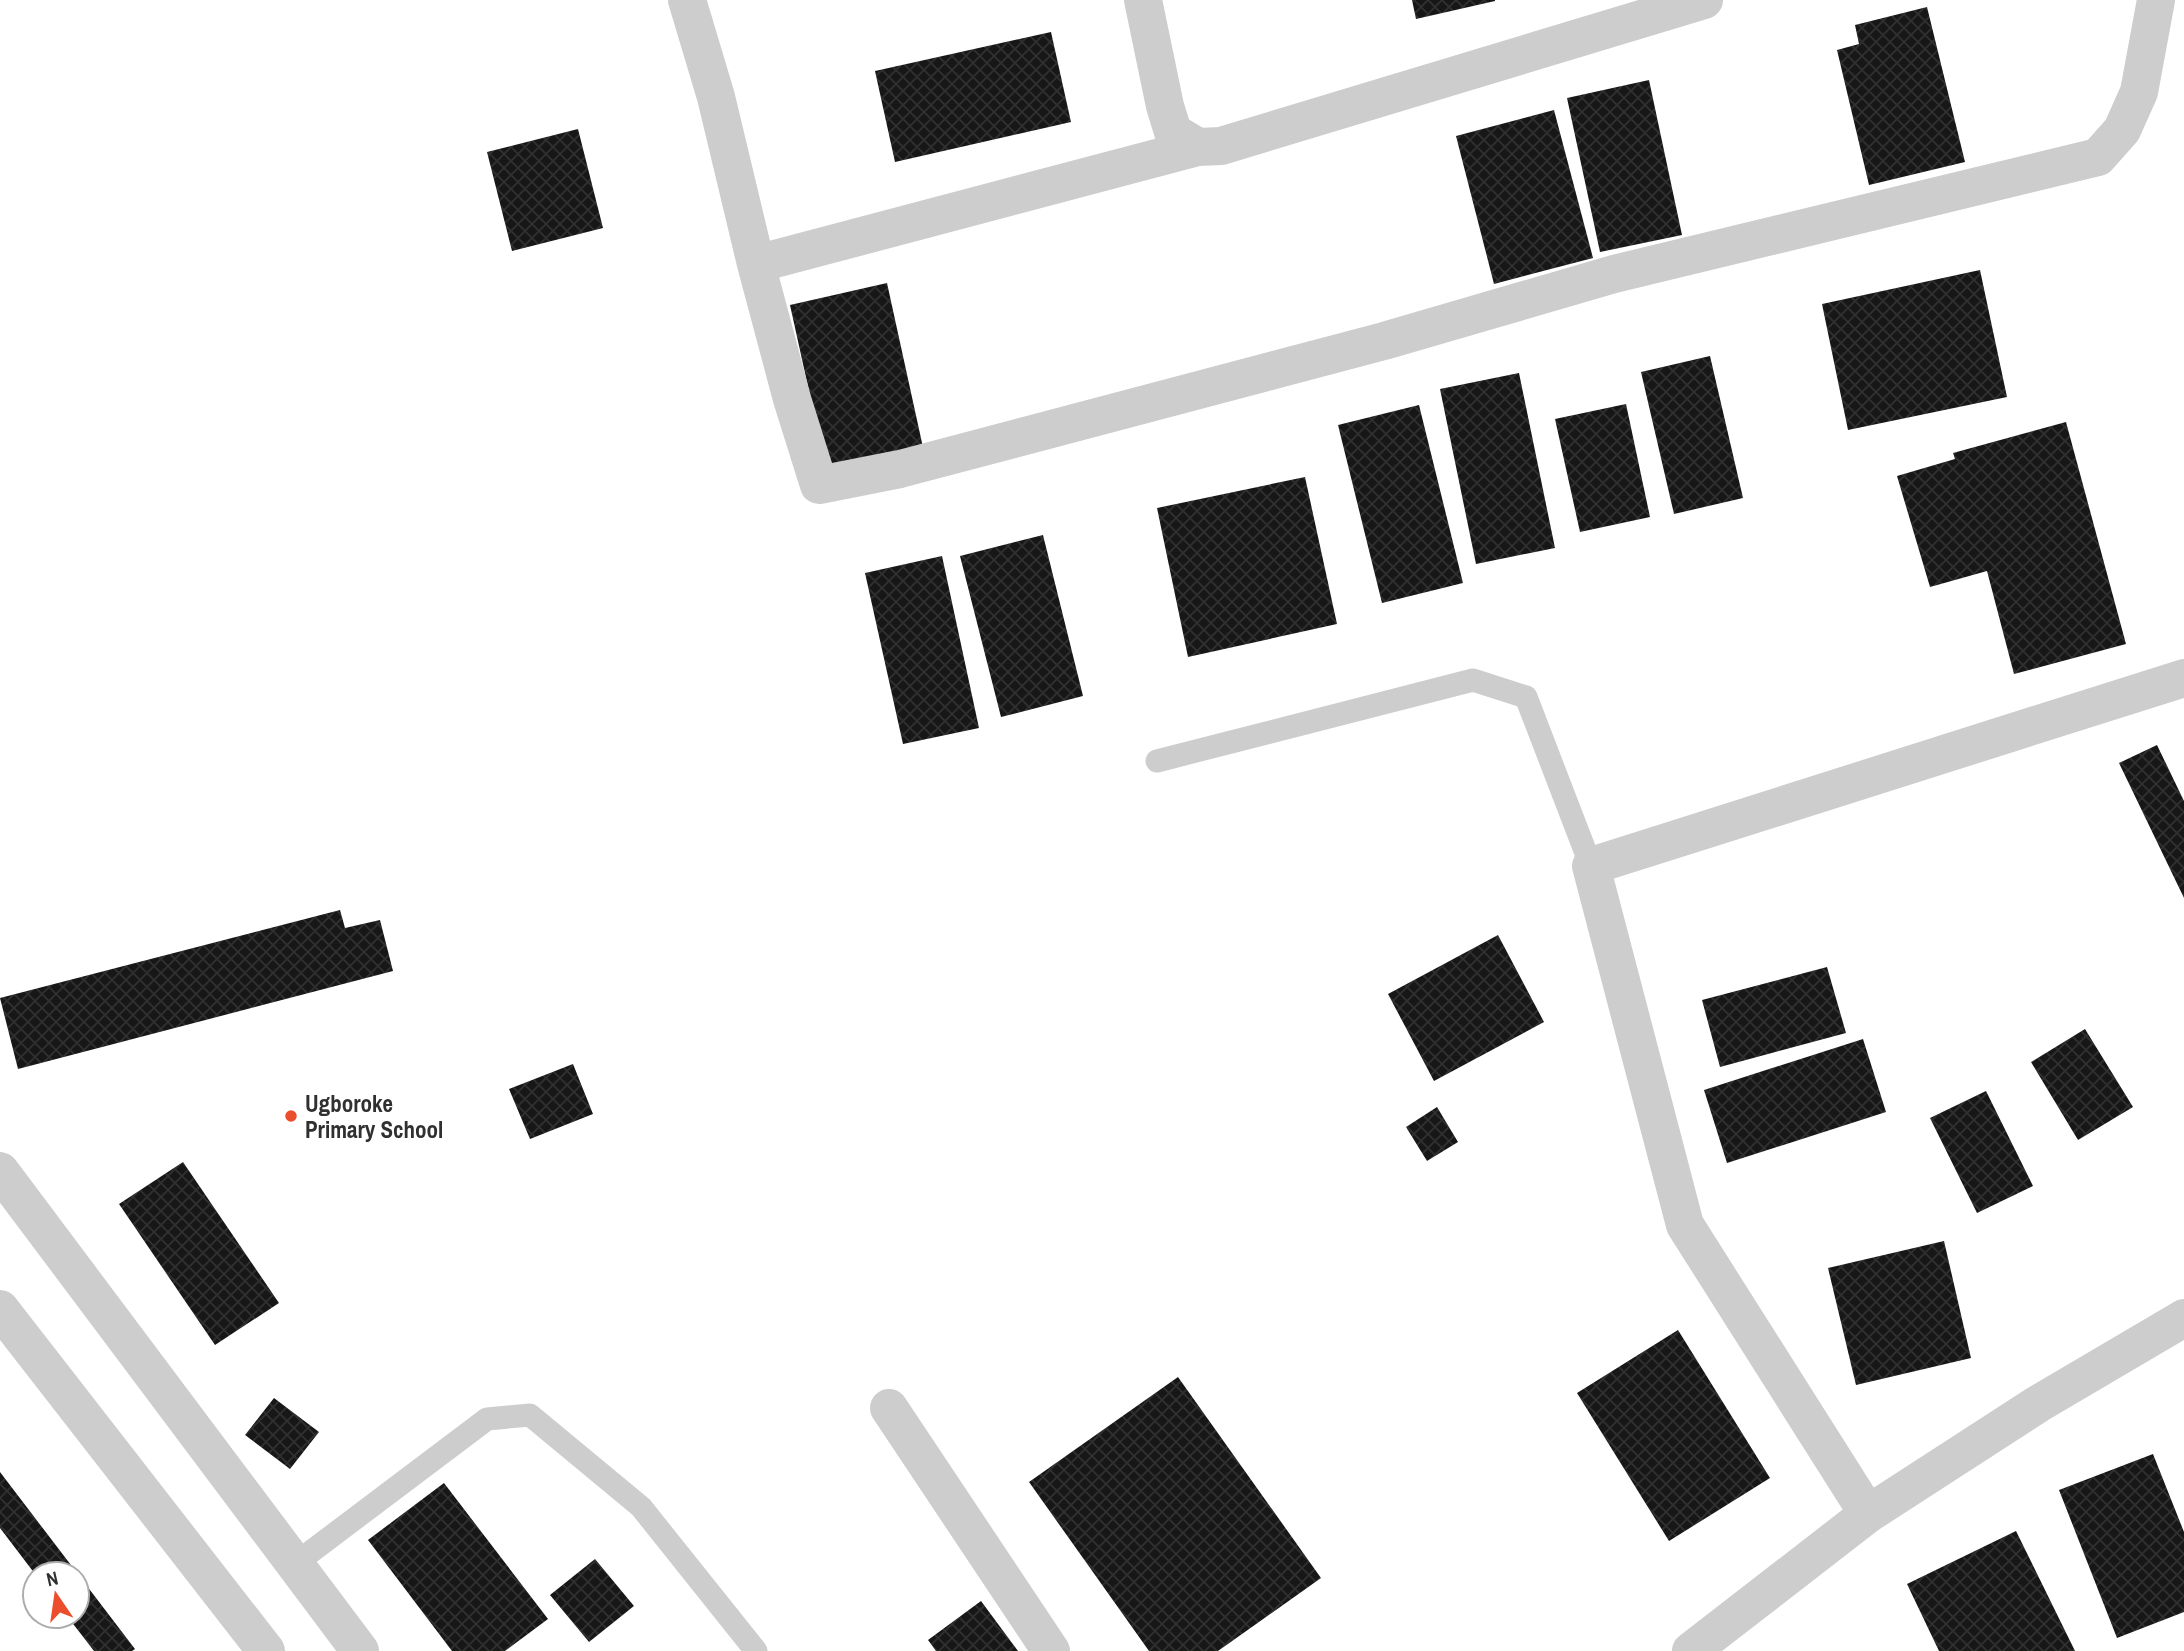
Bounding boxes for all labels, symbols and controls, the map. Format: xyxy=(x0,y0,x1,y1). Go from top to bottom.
place label: Ugboroke Primary School xyxy=(305,1088,443,1145)
marker: Ugboroke Primary School xyxy=(283,1108,299,1124)
north arrow xyxy=(21,1560,91,1630)
text: N xyxy=(44,1565,61,1592)

